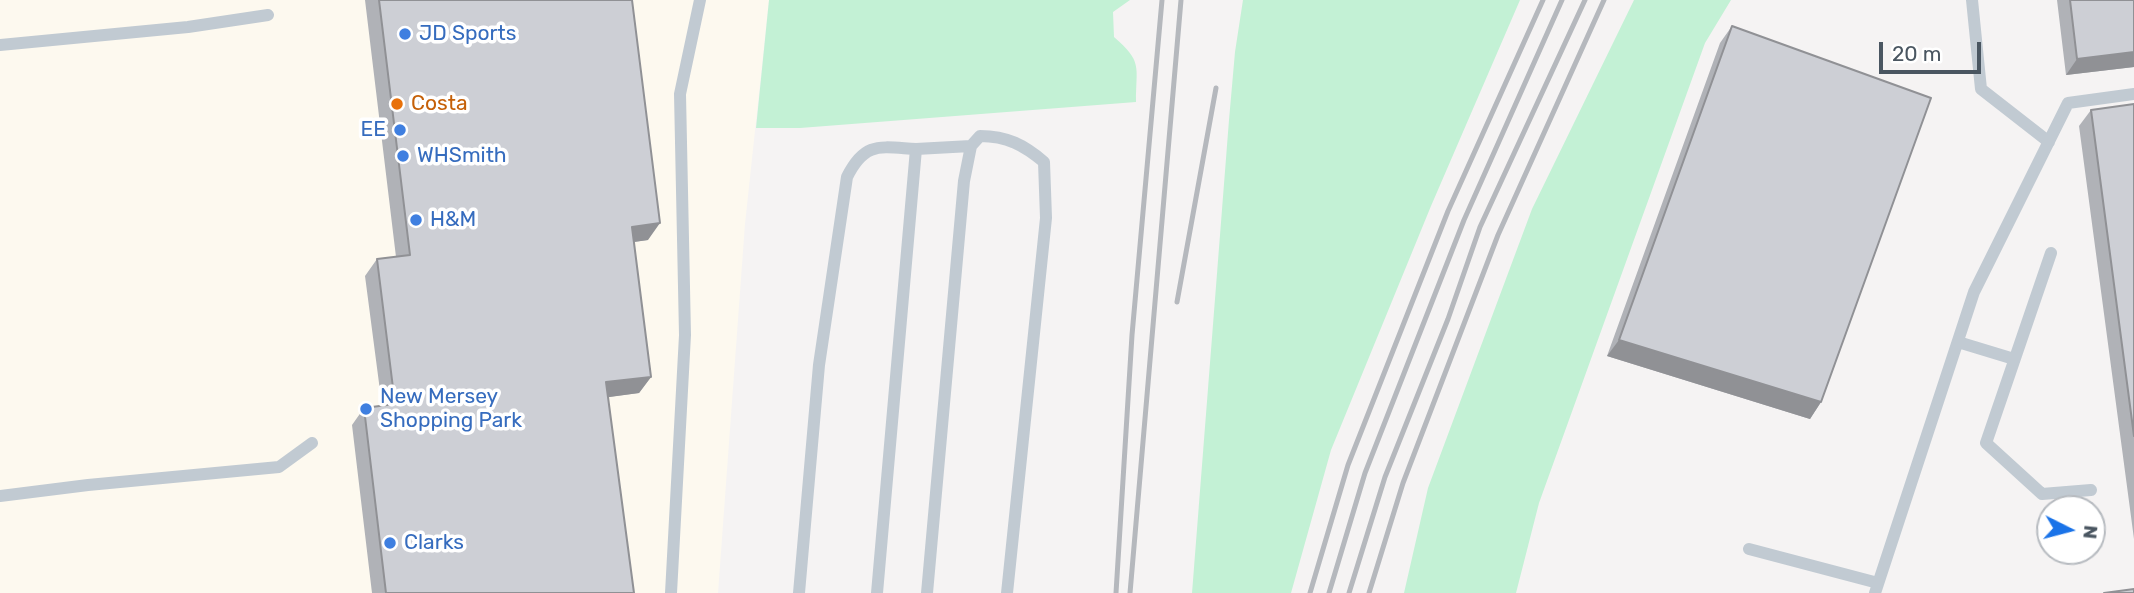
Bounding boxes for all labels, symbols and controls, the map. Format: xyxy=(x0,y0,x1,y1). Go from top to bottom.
place label: JD Sports xyxy=(419,21,516,47)
marker: JD Sports xyxy=(397,26,413,42)
scale bar xyxy=(1882,28,1983,72)
text: 20 m xyxy=(1892,41,1941,66)
place label: Costa xyxy=(411,91,468,117)
marker: Costa xyxy=(389,96,405,112)
place label: EE xyxy=(361,117,386,143)
marker: EE xyxy=(392,122,408,138)
place label: WHSmith xyxy=(417,143,507,169)
marker: WHSmith xyxy=(395,148,411,164)
place label: H&M xyxy=(430,207,476,233)
marker: H&M xyxy=(408,212,424,228)
place label: New Mersey Shopping Park xyxy=(380,384,522,434)
marker: New Mersey Shopping Park xyxy=(358,401,374,417)
north arrow xyxy=(2036,495,2106,565)
text: N xyxy=(2078,524,2103,540)
place label: Clarks xyxy=(404,530,464,556)
marker: Clarks xyxy=(382,535,398,551)

